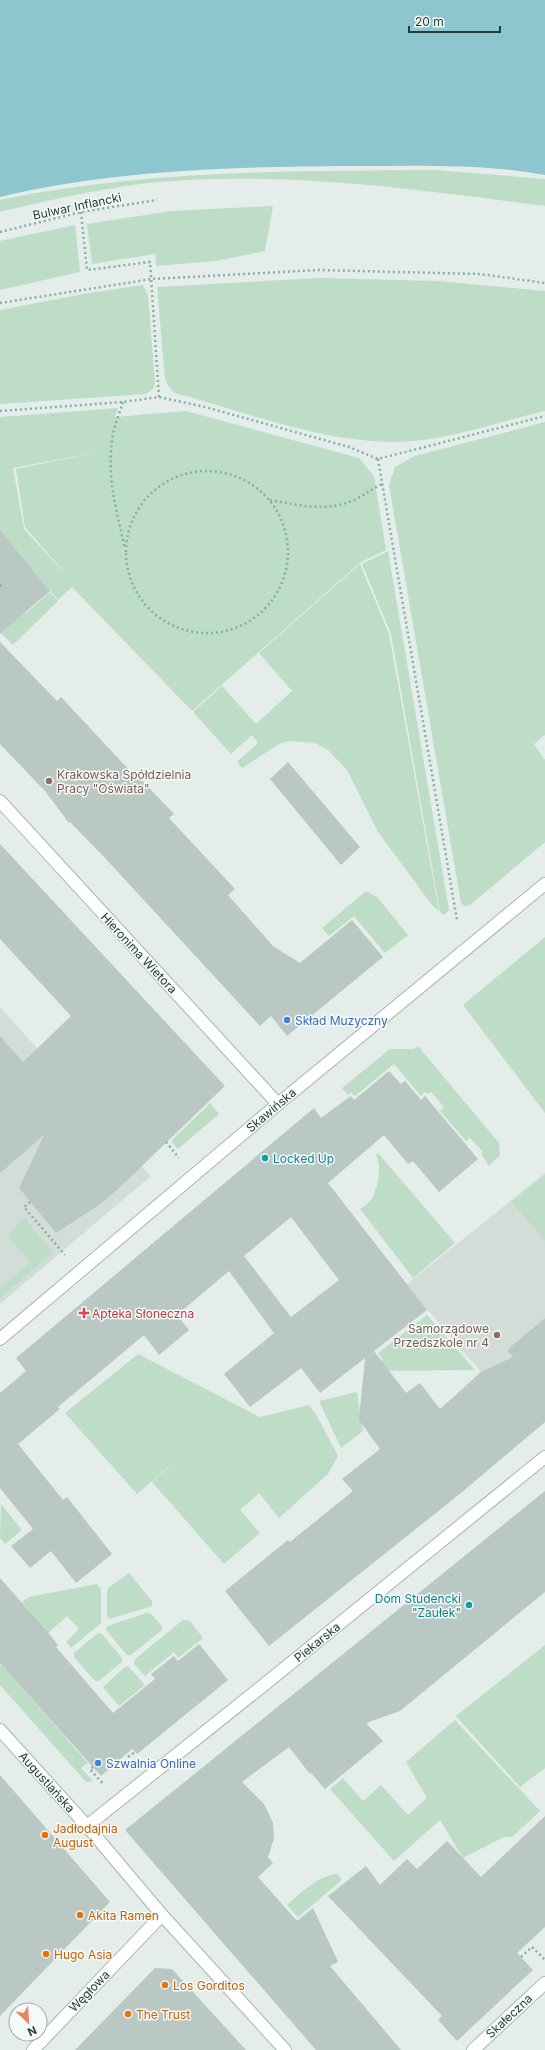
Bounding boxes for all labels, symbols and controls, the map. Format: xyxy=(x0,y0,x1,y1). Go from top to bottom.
scale bar xyxy=(409,8,500,34)
text: 20 m xyxy=(415,14,444,29)
street label: Bulwar Inflancki xyxy=(31,189,123,223)
place label: Krakowska Spółdzielnia Pracy "Oświata" xyxy=(57,767,191,796)
marker: Krakowska Spółdzielnia Pracy "Oświata" xyxy=(44,776,54,786)
street label: Hieronima Wietora xyxy=(98,910,180,996)
place label: Skład Muzyczny xyxy=(295,1013,388,1028)
marker: Skład Muzyczny xyxy=(282,1015,292,1025)
street label: Skawińska xyxy=(243,1085,299,1135)
place label: Locked Up xyxy=(273,1151,334,1166)
marker: Locked Up xyxy=(260,1153,270,1163)
place label: Apteka Słoneczna xyxy=(92,1306,194,1321)
marker: Apteka Słoneczna xyxy=(79,1308,89,1318)
place label: Samorządowe Przedszkole nr 4 xyxy=(394,1321,489,1350)
marker: Samorządowe Przedszkole nr 4 xyxy=(492,1330,502,1340)
place label: Dom Studencki "Zaułek" xyxy=(375,1591,461,1620)
marker: Dom Studencki "Zaułek" xyxy=(464,1600,474,1610)
street label: Piekarska xyxy=(291,1619,343,1665)
street label: Augustiańska xyxy=(16,1749,78,1815)
place label: Szwalnia Online xyxy=(106,1756,196,1771)
marker: Szwalnia Online xyxy=(93,1758,103,1768)
place label: Jadłodajnia August xyxy=(53,1821,118,1850)
marker: Jadłodajnia August xyxy=(40,1830,50,1840)
place label: Akita Ramen xyxy=(88,1908,159,1923)
marker: Akita Ramen xyxy=(75,1910,85,1920)
place label: Hugo Asia xyxy=(54,1947,112,1962)
marker: Hugo Asia xyxy=(41,1949,51,1959)
street label: Węgłowa xyxy=(66,1967,112,2015)
place label: Los Gorditos xyxy=(173,1978,245,1993)
marker: Los Gorditos xyxy=(160,1980,170,1990)
street label: Skałeczna xyxy=(483,1991,535,2041)
north arrow xyxy=(8,2002,48,2042)
place label: The Trust xyxy=(136,2007,190,2022)
marker: The Trust xyxy=(123,2009,133,2019)
text: N xyxy=(25,2023,39,2039)

